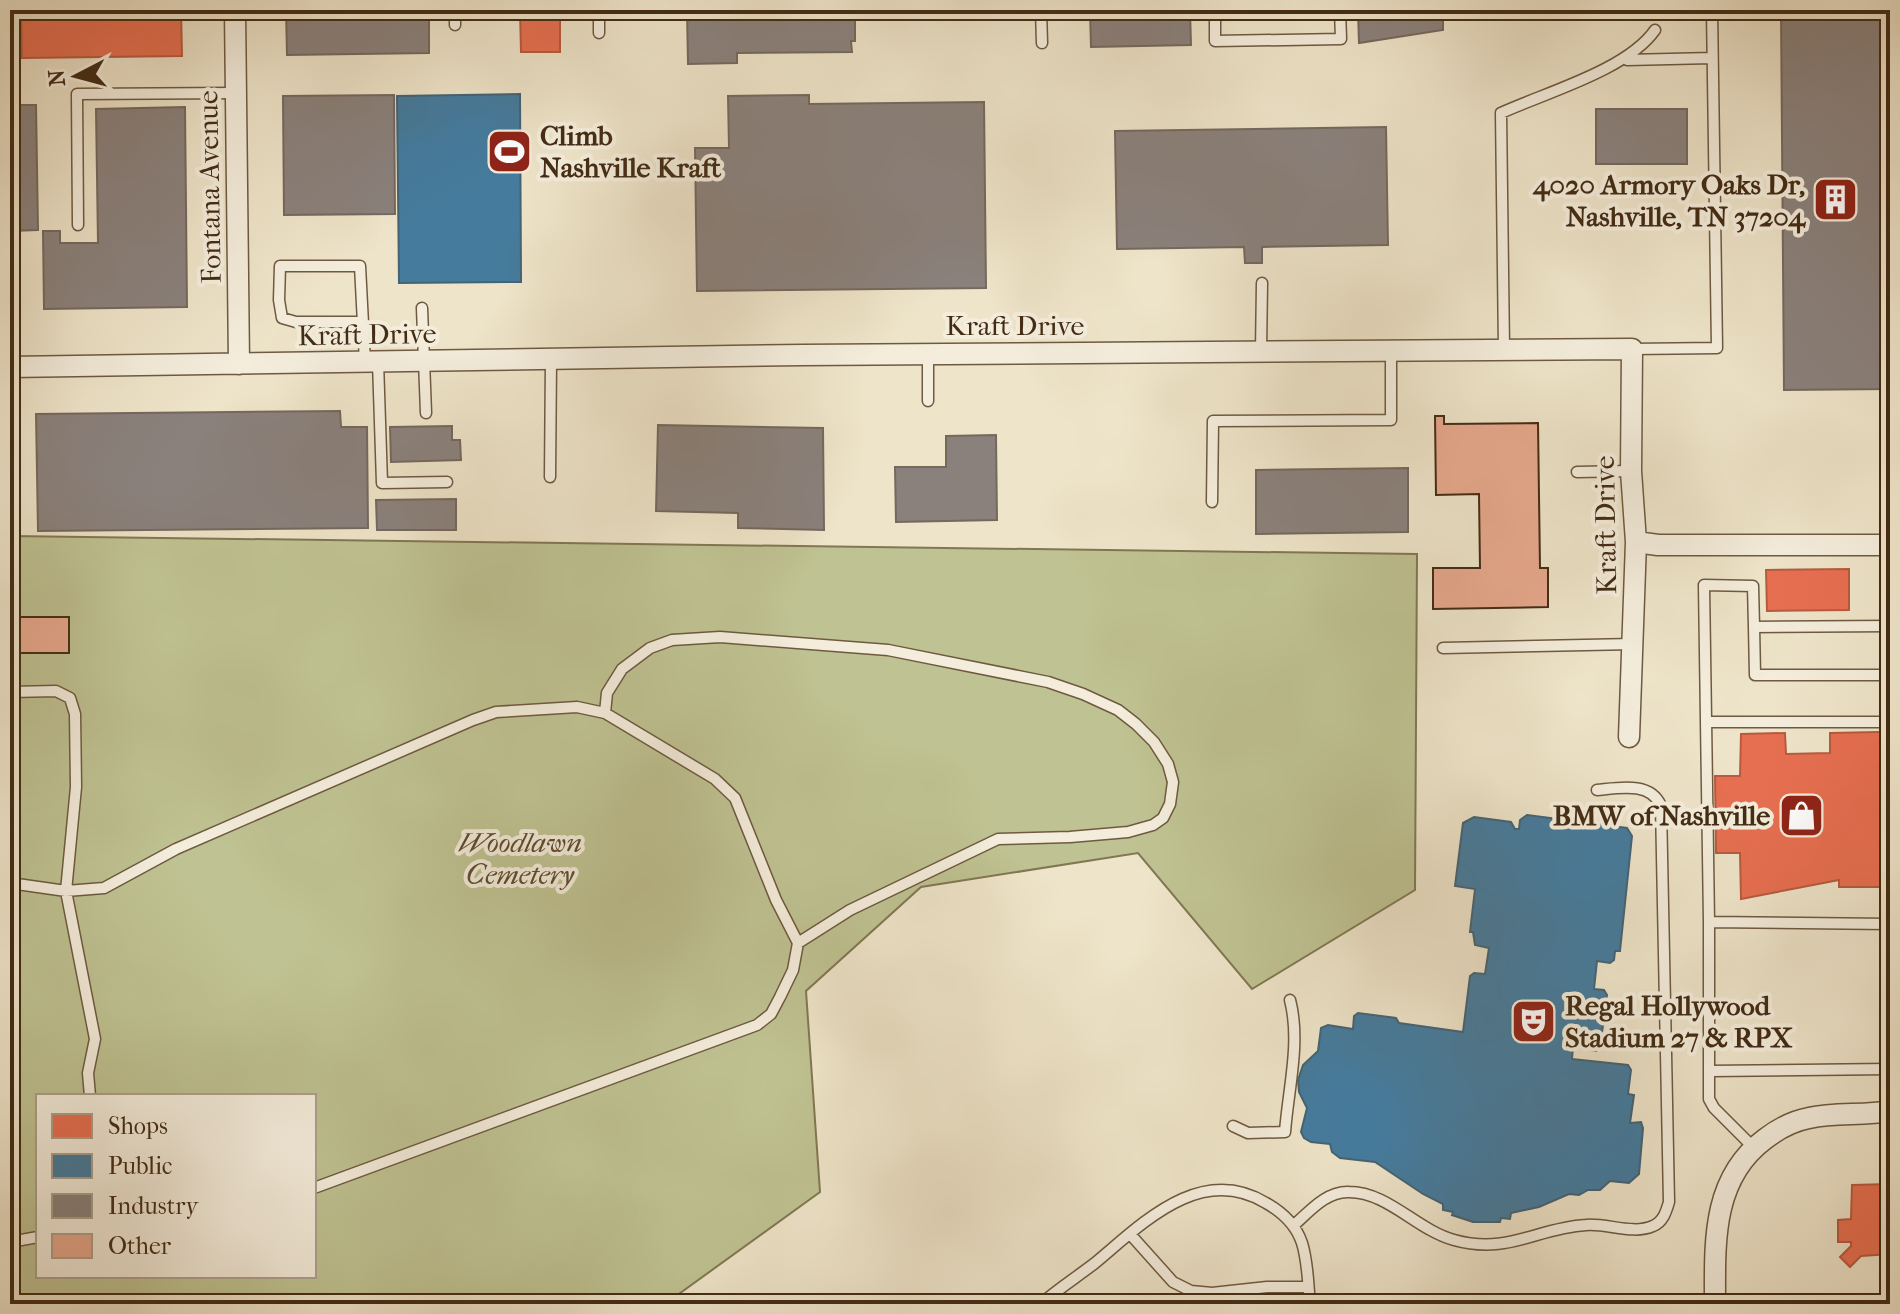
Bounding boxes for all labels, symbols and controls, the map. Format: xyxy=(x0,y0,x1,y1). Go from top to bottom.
north arrow xyxy=(36,36,116,116)
text: N xyxy=(43,68,71,88)
street label: Fontana Avenue xyxy=(191,90,228,284)
place label: Climb Nashville Kraft xyxy=(540,119,722,184)
sports icon: Climb Nashville Kraft xyxy=(485,127,533,175)
place label: 4020 Armory Oaks Dr, Nashville, TN 37204 xyxy=(1532,168,1806,234)
building icon: 4020 Armory Oaks Dr, Nashville, TN 37204 xyxy=(1812,176,1860,224)
street label: Kraft Drive xyxy=(946,309,1085,342)
street label: Kraft Drive xyxy=(297,317,437,352)
street label: Kraft Drive xyxy=(1588,455,1623,595)
shop icon: BMW of Nashville xyxy=(1777,791,1825,839)
place label: BMW of Nashville xyxy=(1553,799,1770,832)
park label: Woodlawn Cemetery xyxy=(458,826,582,891)
place label: Regal Hollywood Stadium 27 & RPX xyxy=(1565,989,1794,1054)
theatre icon: Regal Hollywood Stadium 27 & RPX xyxy=(1510,997,1558,1045)
legend xyxy=(36,1094,316,1278)
text: Shops xyxy=(108,1112,168,1140)
text: Public xyxy=(108,1152,172,1180)
text: Industry xyxy=(108,1192,199,1220)
text: Other xyxy=(108,1232,172,1260)

